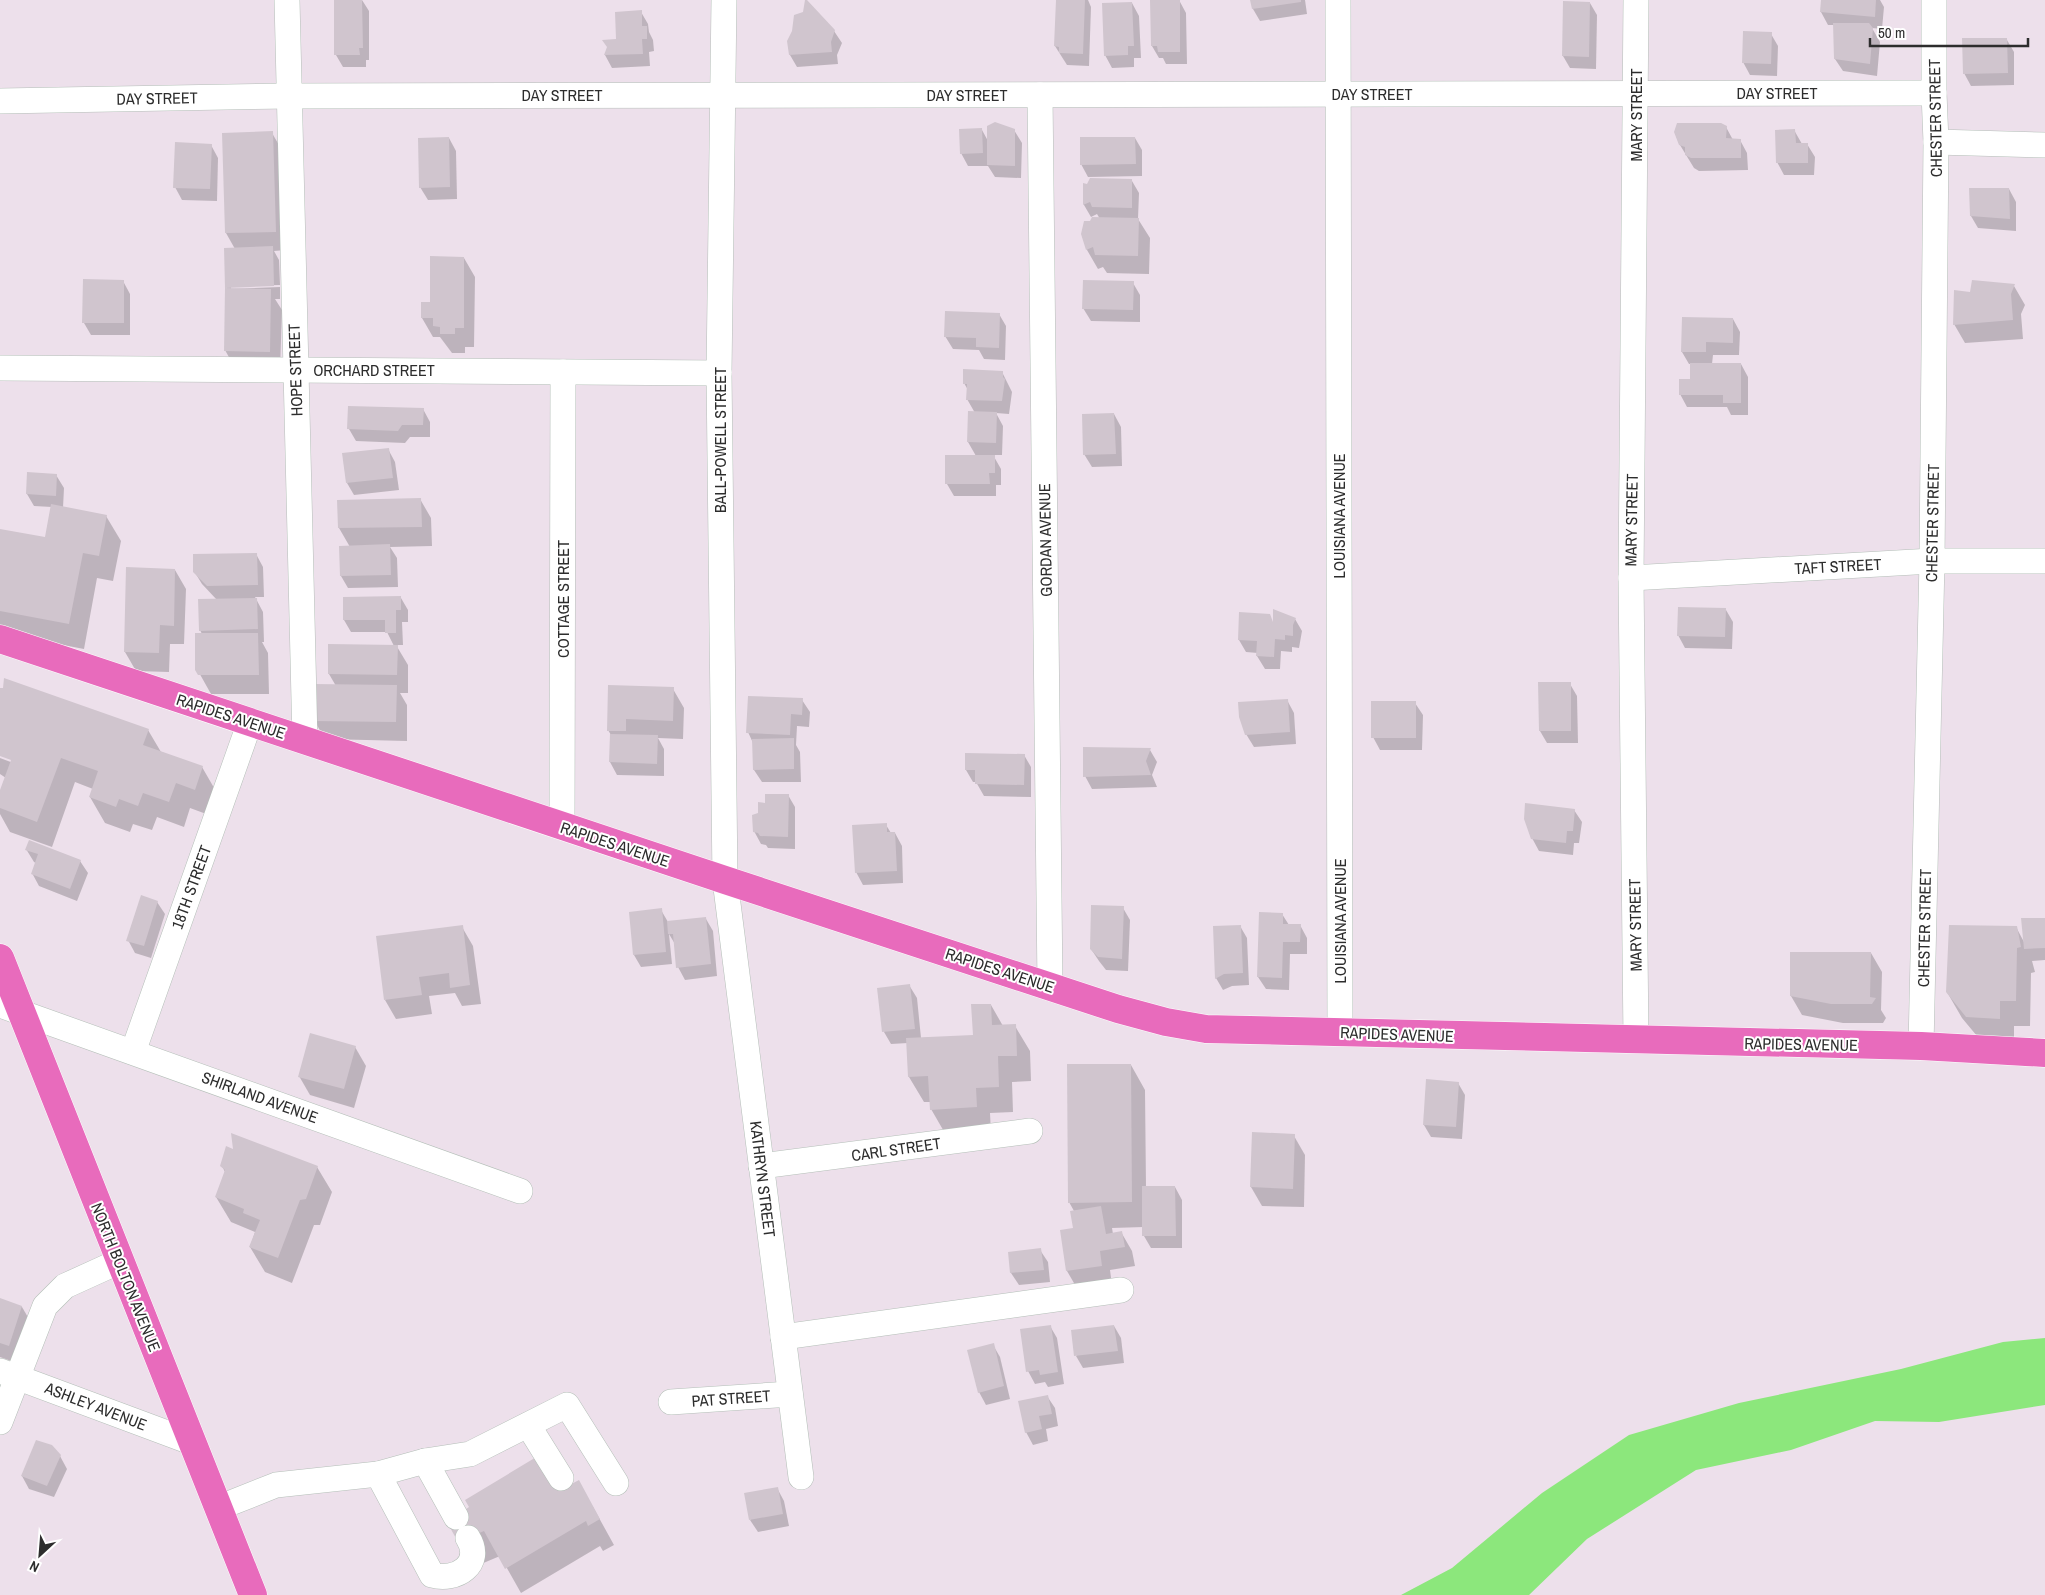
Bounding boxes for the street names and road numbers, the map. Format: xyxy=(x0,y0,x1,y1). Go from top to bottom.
street label: CHESTER STREET xyxy=(1923,59,1947,177)
street label: MARY STREET xyxy=(1625,69,1647,161)
street label: DAY STREET xyxy=(1736,82,1818,104)
street label: DAY STREET xyxy=(1331,83,1413,105)
street label: DAY STREET xyxy=(521,84,603,106)
street label: DAY STREET xyxy=(926,84,1008,106)
street label: DAY STREET xyxy=(116,86,198,110)
street label: HOPE STREET xyxy=(282,323,308,417)
street label: ORCHARD STREET xyxy=(313,359,435,381)
street label: BALL-POWELL STREET xyxy=(709,367,731,513)
street label: LOUISIANA AVENUE xyxy=(1328,453,1350,579)
street label: CHESTER STREET xyxy=(1920,464,1944,582)
street label: MARY STREET xyxy=(1619,473,1643,567)
street label: GORDAN AVENUE xyxy=(1033,483,1057,597)
street label: COTTAGE STREET xyxy=(552,540,574,658)
street label: TAFT STREET xyxy=(1794,553,1882,579)
street label: RAPIDES AVENUE xyxy=(174,688,288,744)
street label: RAPIDES AVENUE xyxy=(558,816,672,872)
street label: 18TH STREET xyxy=(166,842,216,932)
street label: LOUISIANA AVENUE xyxy=(1329,858,1351,984)
street label: CHESTER STREET xyxy=(1912,869,1936,987)
street label: MARY STREET xyxy=(1623,878,1647,972)
street label: RAPIDES AVENUE xyxy=(943,942,1057,998)
street label: RAPIDES AVENUE xyxy=(1340,1021,1454,1047)
street label: RAPIDES AVENUE xyxy=(1744,1032,1858,1056)
street label: SHIRLAND AVENUE xyxy=(199,1066,321,1128)
street label: KATHRYN STREET xyxy=(745,1120,781,1238)
street label: CARL STREET xyxy=(850,1132,942,1166)
street label: NORTH BOLTON AVENUE xyxy=(86,1199,166,1355)
street label: ASHLEY AVENUE xyxy=(41,1376,150,1436)
street label: PAT STREET xyxy=(691,1384,771,1412)

